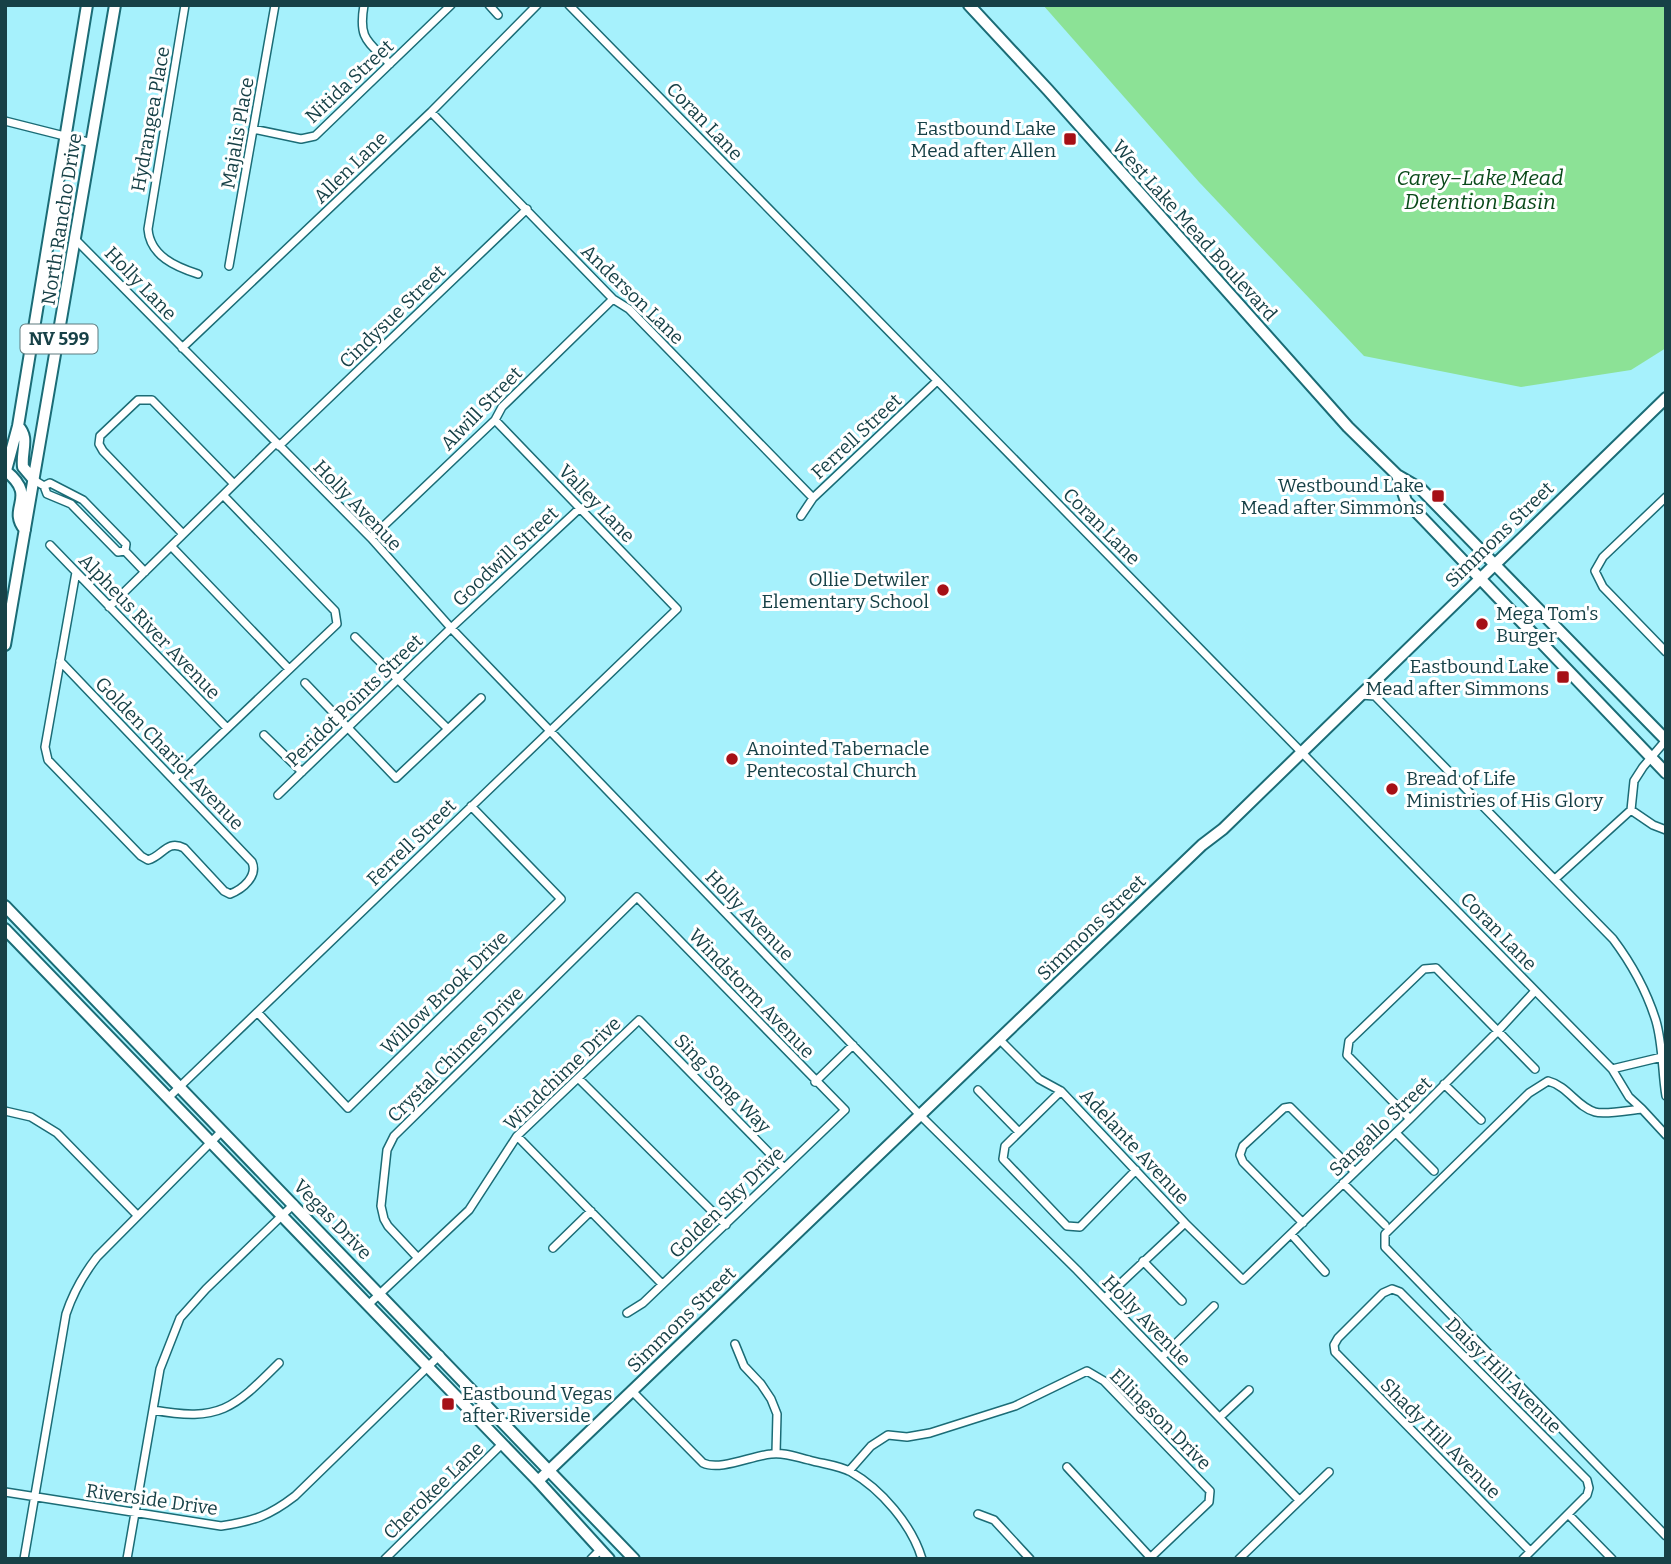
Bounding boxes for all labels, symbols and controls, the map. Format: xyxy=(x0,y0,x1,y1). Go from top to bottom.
street label: Nitida Street xyxy=(301,35,398,128)
street label: Hydrangea Place xyxy=(126,45,175,194)
street label: Majalis Place xyxy=(216,75,259,191)
street label: Coran Lane xyxy=(662,77,748,165)
place label: Eastbound Lake Mead after Allen xyxy=(911,117,1056,162)
street label: Allen Lane xyxy=(309,127,392,208)
street label: North Rancho Drive xyxy=(37,131,86,307)
marker: Eastbound Lake Mead after Allen xyxy=(1062,131,1078,147)
street label: West Lake Mead Boulevard xyxy=(1107,135,1282,325)
water label: Carey–Lake Mead Detention Basin xyxy=(1397,165,1563,215)
street label: Anderson Lane xyxy=(577,240,689,349)
street label: Holly Lane xyxy=(100,242,181,325)
street label: Cindysue Street xyxy=(334,260,450,373)
road number: NV 599 xyxy=(20,324,98,354)
street label: Alwill Street xyxy=(436,362,527,455)
street label: Ferrell Street xyxy=(806,389,906,484)
street label: Holly Avenue xyxy=(309,455,407,555)
street label: Valley Lane xyxy=(554,459,640,547)
place label: Westbound Lake Mead after Simmons xyxy=(1240,474,1424,519)
street label: Simmons Street xyxy=(1440,477,1559,592)
street label: Coran Lane xyxy=(1058,483,1145,570)
marker: Westbound Lake Mead after Simmons xyxy=(1430,488,1446,504)
street label: Goodwill Street xyxy=(448,502,563,611)
street label: Alpheus River Avenue xyxy=(74,549,225,704)
place label: Ollie Detwiler Elementary School xyxy=(762,568,930,613)
marker: Ollie Detwiler Elementary School xyxy=(935,582,951,598)
place label: Mega Tom's Burger xyxy=(1496,602,1598,647)
marker: Mega Tom's Burger xyxy=(1474,616,1490,632)
street label: Peridot Points Street xyxy=(281,629,427,771)
place label: Eastbound Lake Mead after Simmons xyxy=(1365,655,1549,700)
marker: Eastbound Lake Mead after Simmons xyxy=(1555,669,1571,685)
street label: Golden Chariot Avenue xyxy=(91,672,249,835)
place label: Anointed Tabernacle Pentecostal Church xyxy=(746,737,929,782)
marker: Anointed Tabernacle Pentecostal Church xyxy=(724,751,740,767)
place label: Bread of Life Ministries of His Glory xyxy=(1406,767,1604,812)
marker: Bread of Life Ministries of His Glory xyxy=(1384,781,1400,797)
street label: Ferrell Street xyxy=(362,794,461,891)
street label: Holly Avenue xyxy=(701,865,799,965)
street label: Simmons Street xyxy=(1032,870,1151,985)
street label: Coran Lane xyxy=(1456,887,1542,975)
street label: Windstorm Avenue xyxy=(684,924,819,1063)
street label: Willow Brook Drive xyxy=(376,926,513,1059)
street label: Crystal Chimes Drive xyxy=(383,982,528,1127)
street label: Windchime Drive xyxy=(499,1012,626,1135)
street label: Sing Song Way xyxy=(670,1029,776,1138)
street label: Sangallo Street xyxy=(1324,1072,1436,1181)
street label: Adelante Avenue xyxy=(1075,1084,1194,1209)
street label: Golden Sky Drive xyxy=(664,1142,788,1263)
street label: Vegas Drive xyxy=(289,1174,377,1264)
street label: Simmons Street xyxy=(622,1262,741,1377)
street label: Holly Avenue xyxy=(1098,1270,1196,1370)
street label: Daisy Hill Avenue xyxy=(1441,1313,1566,1438)
street label: Ellingson Drive xyxy=(1105,1364,1216,1475)
street label: Shady Hill Avenue xyxy=(1376,1373,1506,1503)
place label: Eastbound Vegas after Riverside xyxy=(462,1382,612,1427)
marker: Eastbound Vegas after Riverside xyxy=(440,1396,456,1412)
street label: Cherokee Lane xyxy=(378,1437,488,1544)
street label: Riverside Drive xyxy=(85,1479,219,1520)

